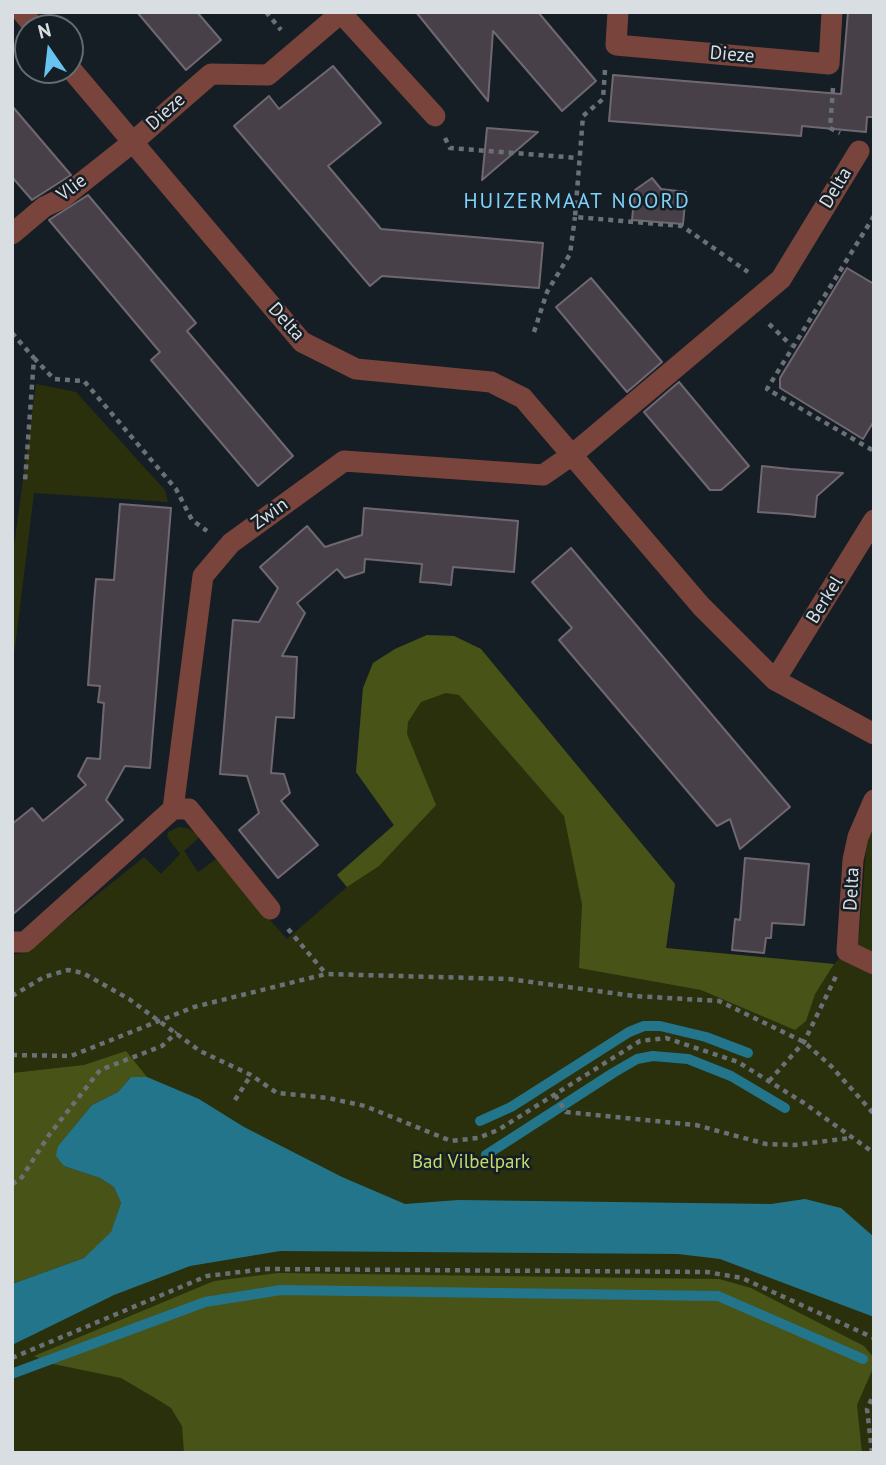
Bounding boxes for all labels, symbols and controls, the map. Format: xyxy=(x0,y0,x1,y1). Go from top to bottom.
north arrow xyxy=(14,14,84,84)
text: N xyxy=(35,17,53,44)
street label: Dieze xyxy=(709,42,755,68)
street label: Dieze xyxy=(142,89,190,135)
street label: Delta xyxy=(815,163,857,213)
street label: Vlie xyxy=(53,170,91,206)
district label: HUIZERMAAT NOORD xyxy=(465,189,689,215)
street label: Delta xyxy=(263,298,309,346)
street label: Zwin xyxy=(247,493,293,535)
street label: Berkel xyxy=(802,572,848,628)
street label: Delta xyxy=(839,867,865,911)
park label: Bad Vilbelpark xyxy=(412,1152,530,1174)

